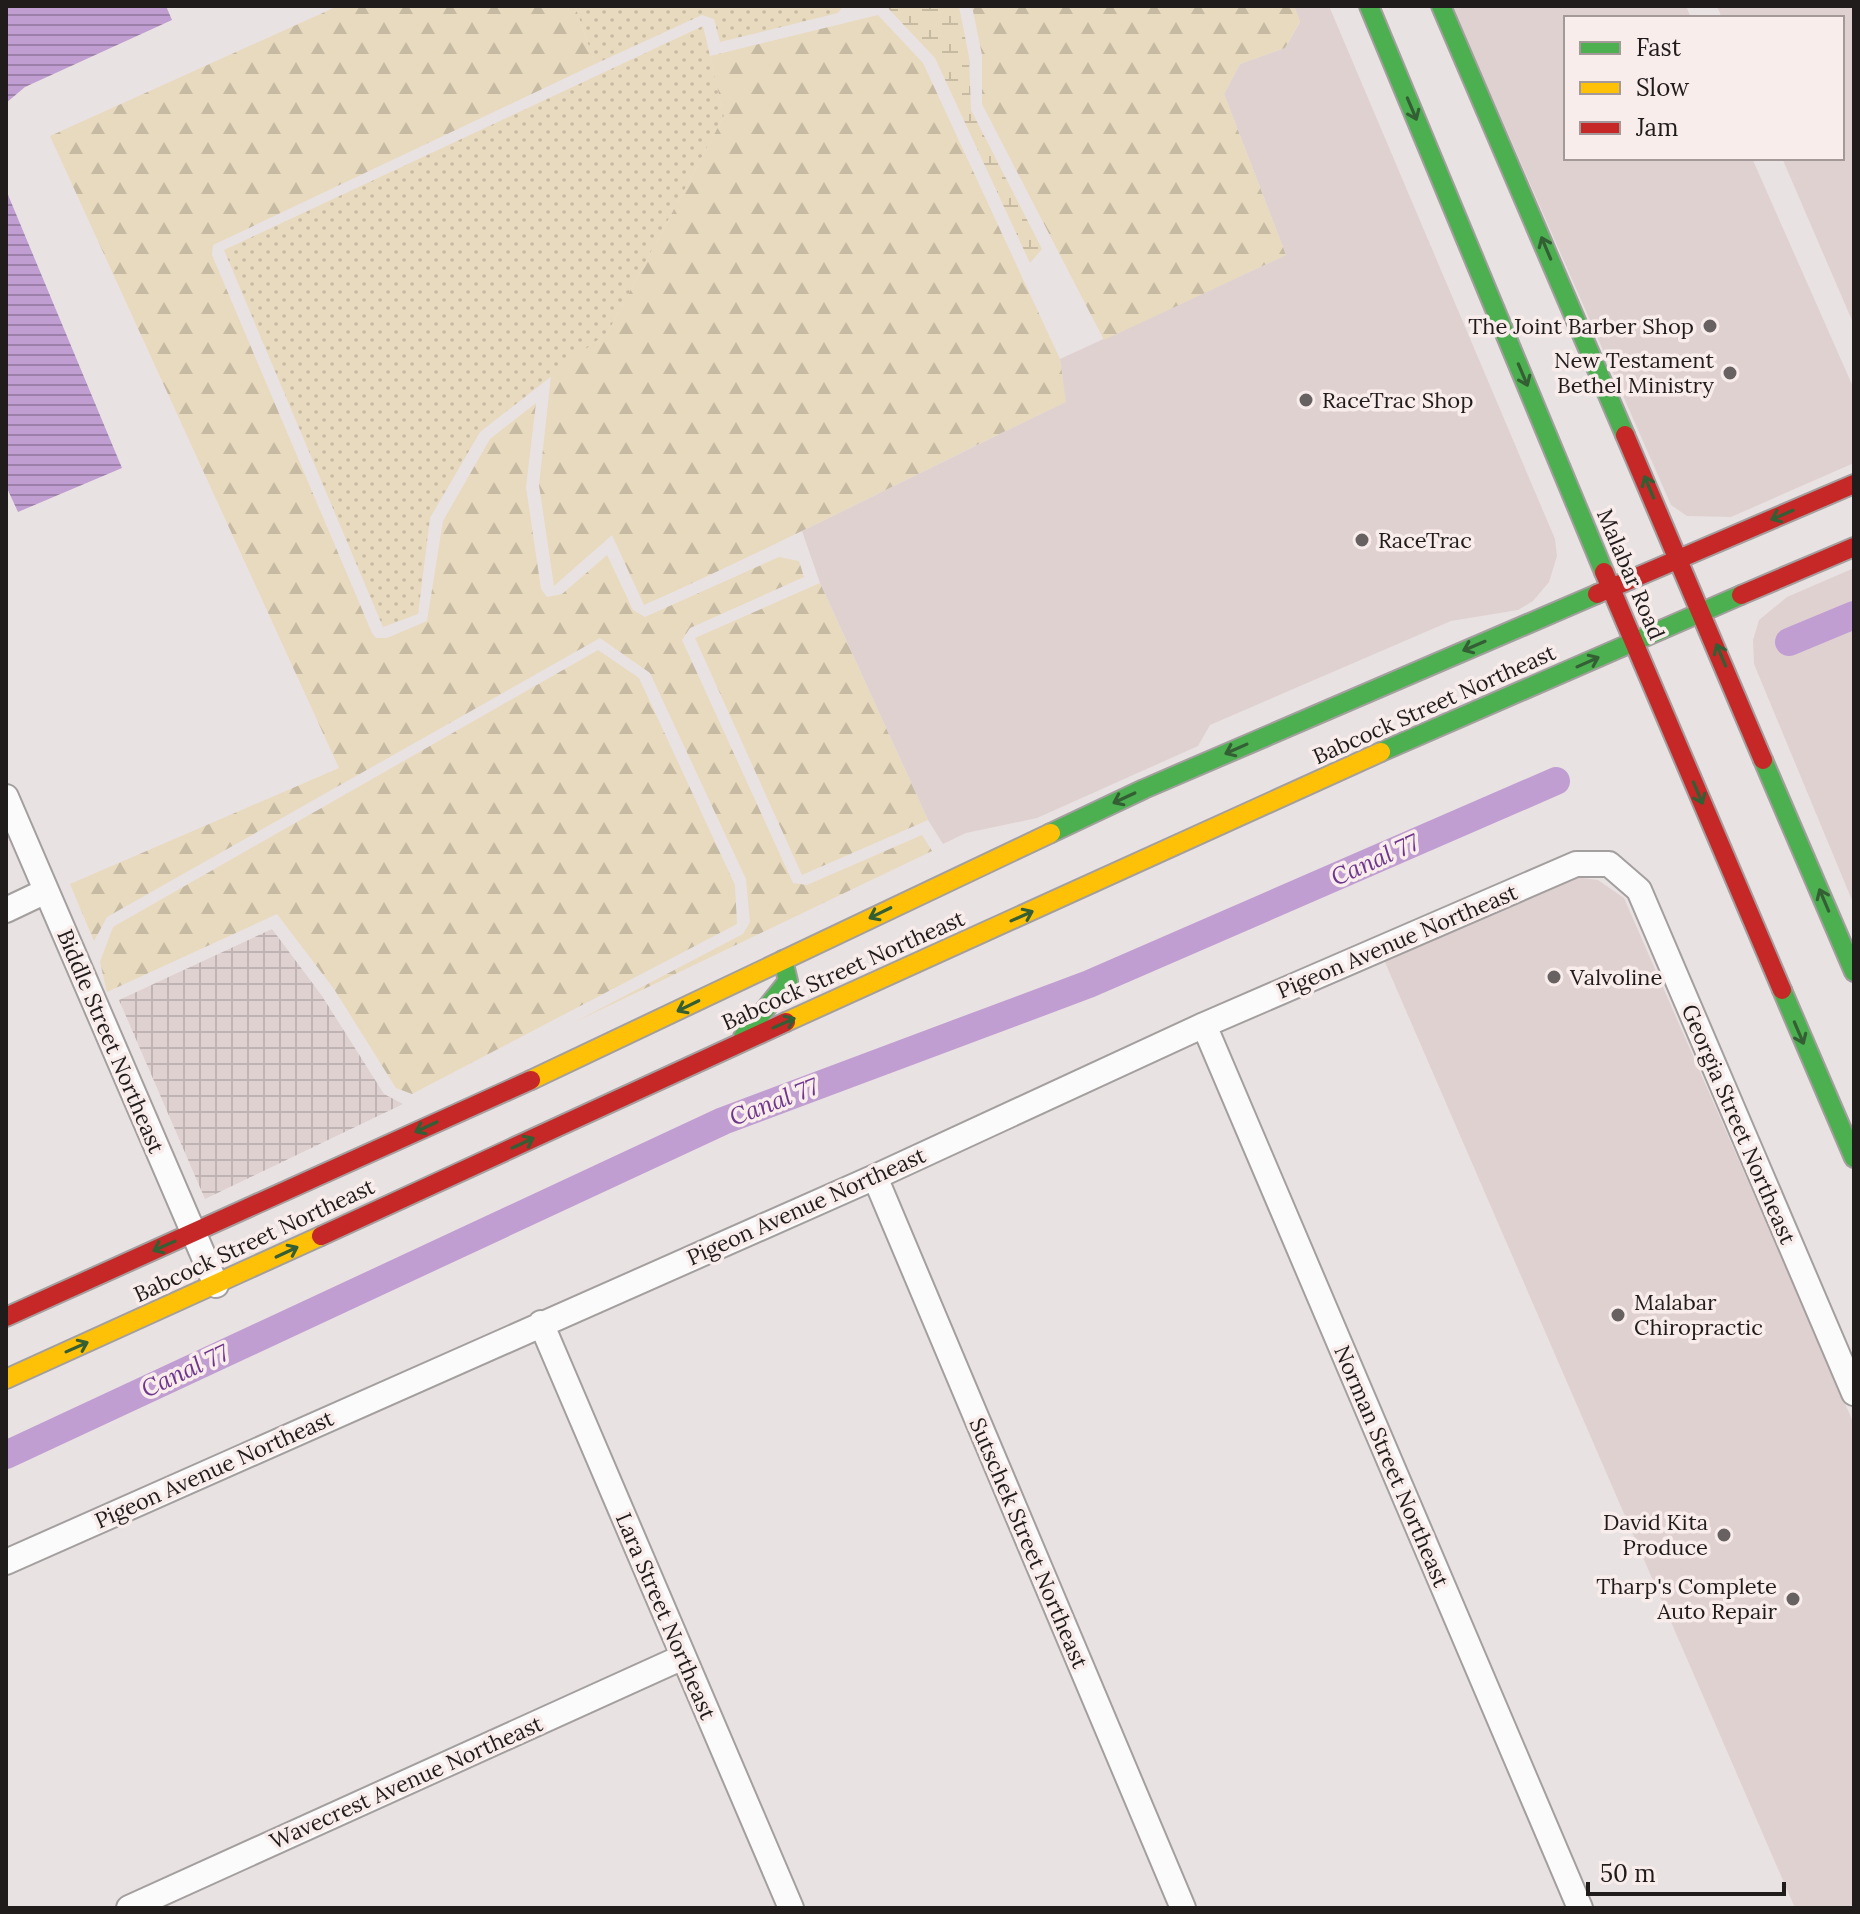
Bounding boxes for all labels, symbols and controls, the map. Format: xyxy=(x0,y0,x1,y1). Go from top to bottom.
legend xyxy=(1564,16,1844,160)
text: Fast xyxy=(1636,32,1682,63)
text: Slow xyxy=(1636,72,1690,103)
one-way arrow xyxy=(1405,96,1420,121)
text: Jam xyxy=(1635,112,1678,143)
one-way arrow xyxy=(1537,236,1552,261)
place label: The Joint Barber Shop xyxy=(1468,312,1694,340)
marker: The Joint Barber Shop xyxy=(1701,317,1719,335)
place label: New Testament Bethel Ministry xyxy=(1554,346,1714,399)
one-way arrow xyxy=(1516,362,1531,387)
marker: New Testament Bethel Ministry xyxy=(1721,364,1739,382)
place label: RaceTrac Shop xyxy=(1322,386,1473,414)
marker: RaceTrac Shop xyxy=(1297,391,1315,409)
one-way arrow xyxy=(1640,475,1655,500)
street label: Malabar Road xyxy=(1591,504,1671,644)
one-way arrow xyxy=(1771,508,1795,523)
place label: RaceTrac xyxy=(1378,526,1472,554)
marker: RaceTrac xyxy=(1353,531,1371,549)
street label: Babcock Street Northeast xyxy=(1308,638,1560,770)
one-way arrow xyxy=(1463,640,1487,655)
one-way arrow xyxy=(1712,643,1727,668)
one-way arrow xyxy=(1575,653,1600,668)
one-way arrow xyxy=(1224,743,1248,758)
one-way arrow xyxy=(1691,780,1706,805)
one-way arrow xyxy=(1112,791,1136,806)
water label: Canal 77 xyxy=(1326,826,1424,893)
street label: Pigeon Avenue Northeast xyxy=(1273,877,1522,1004)
one-way arrow xyxy=(1815,888,1830,913)
street label: Babcock Street Northeast xyxy=(717,904,969,1036)
one-way arrow xyxy=(868,906,892,921)
one-way arrow xyxy=(1009,908,1033,923)
street label: Biddle Street Northeast xyxy=(51,925,171,1158)
place label: Valvoline xyxy=(1569,963,1662,991)
marker: Valvoline xyxy=(1545,968,1563,986)
one-way arrow xyxy=(676,999,700,1014)
street label: Georgia Street Northeast xyxy=(1676,1000,1802,1249)
one-way arrow xyxy=(772,1014,796,1029)
one-way arrow xyxy=(1793,1020,1808,1045)
water label: Canal 77 xyxy=(725,1070,823,1133)
one-way arrow xyxy=(415,1121,439,1136)
one-way arrow xyxy=(510,1135,534,1150)
street label: Pigeon Avenue Northeast xyxy=(682,1140,930,1271)
street label: Babcock Street Northeast xyxy=(129,1172,379,1308)
one-way arrow xyxy=(152,1240,177,1255)
one-way arrow xyxy=(274,1244,298,1259)
place label: Malabar Chiropractic xyxy=(1634,1288,1763,1341)
marker: Malabar Chiropractic xyxy=(1609,1306,1627,1324)
water label: Canal 77 xyxy=(136,1337,234,1404)
one-way arrow xyxy=(65,1339,89,1354)
street label: Norman Street Northeast xyxy=(1328,1341,1456,1592)
street label: Pigeon Avenue Northeast xyxy=(90,1403,338,1534)
street label: Sutschek Street Northeast xyxy=(963,1414,1095,1673)
street label: Lara Street Northeast xyxy=(610,1508,722,1724)
place label: David Kita Produce xyxy=(1603,1508,1708,1561)
marker: David Kita Produce xyxy=(1715,1526,1733,1544)
place label: Tharp's Complete Auto Repair xyxy=(1596,1572,1777,1625)
marker: Tharp's Complete Auto Repair xyxy=(1784,1590,1802,1608)
street label: Wavecrest Avenue Northeast xyxy=(265,1709,547,1855)
scale bar xyxy=(1588,1846,1784,1896)
text: 50 m xyxy=(1600,1858,1656,1889)

